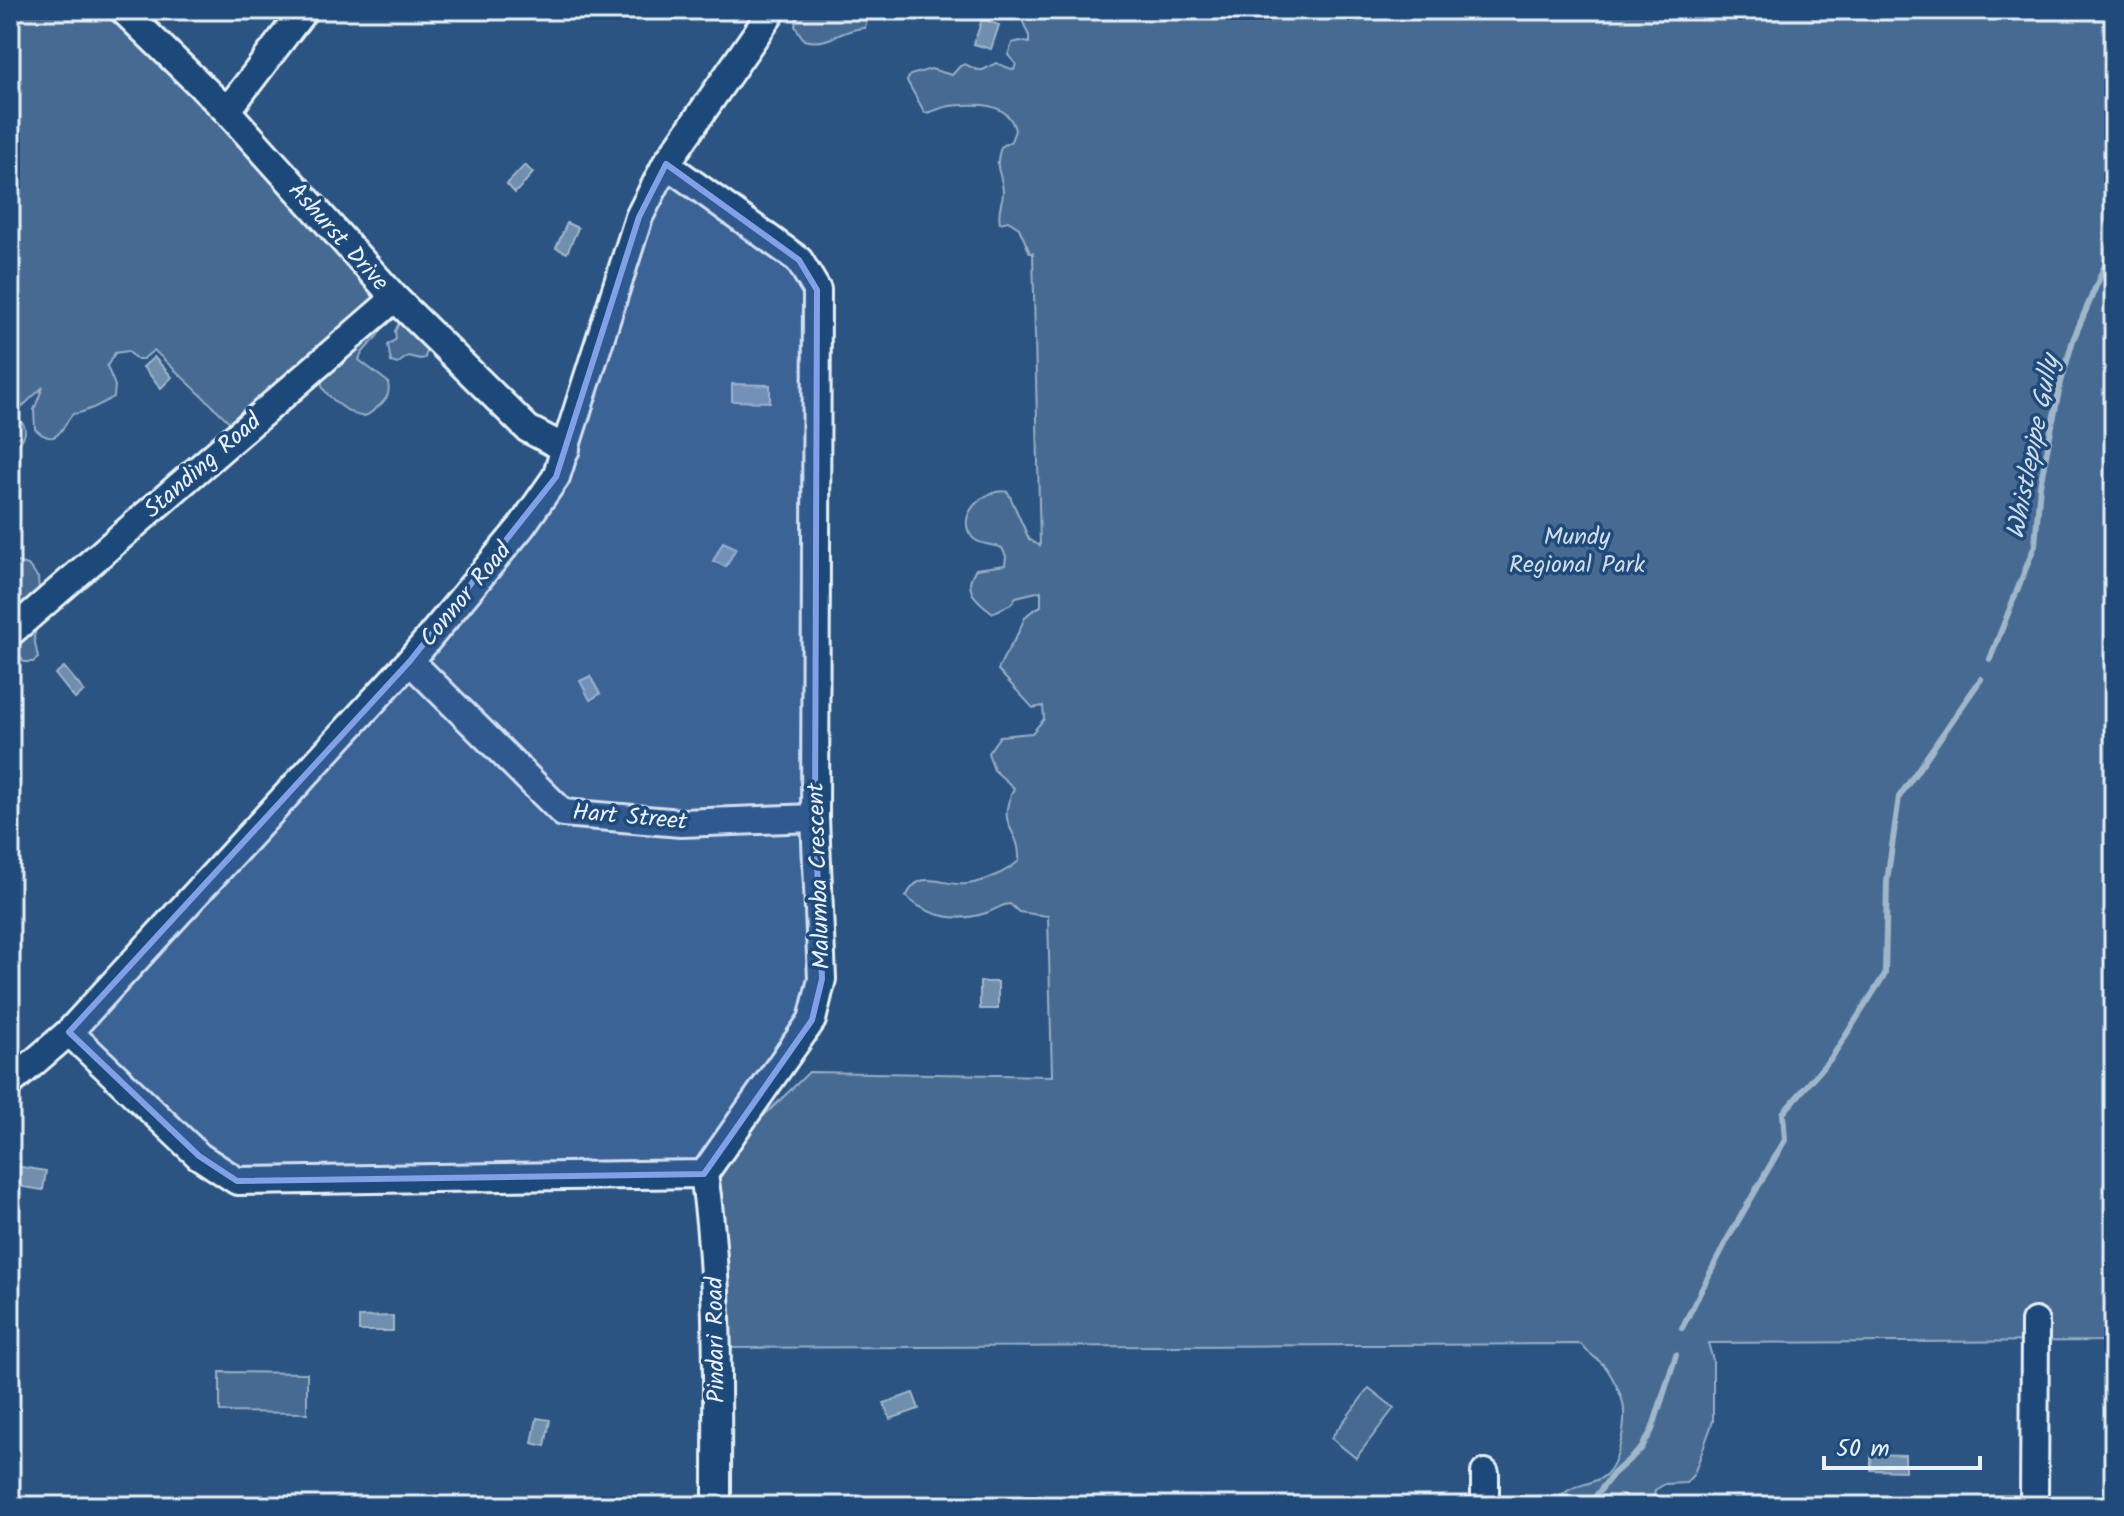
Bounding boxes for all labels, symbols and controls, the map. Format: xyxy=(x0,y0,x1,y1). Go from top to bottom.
street label: Ashurst Drive xyxy=(278,173,398,301)
water label: Whistlepipe Gully xyxy=(1996,348,2073,543)
street label: Standing Road xyxy=(135,403,272,529)
park label: Mundy Regional Park xyxy=(1509,518,1646,585)
street label: Connor Road xyxy=(410,533,523,656)
street label: Malumba Crescent xyxy=(797,781,842,970)
street label: Hart Street xyxy=(571,793,690,842)
street label: Pindari Road xyxy=(696,1276,737,1403)
scale bar xyxy=(1824,1420,1980,1470)
text: 50 m xyxy=(1836,1430,1890,1469)

